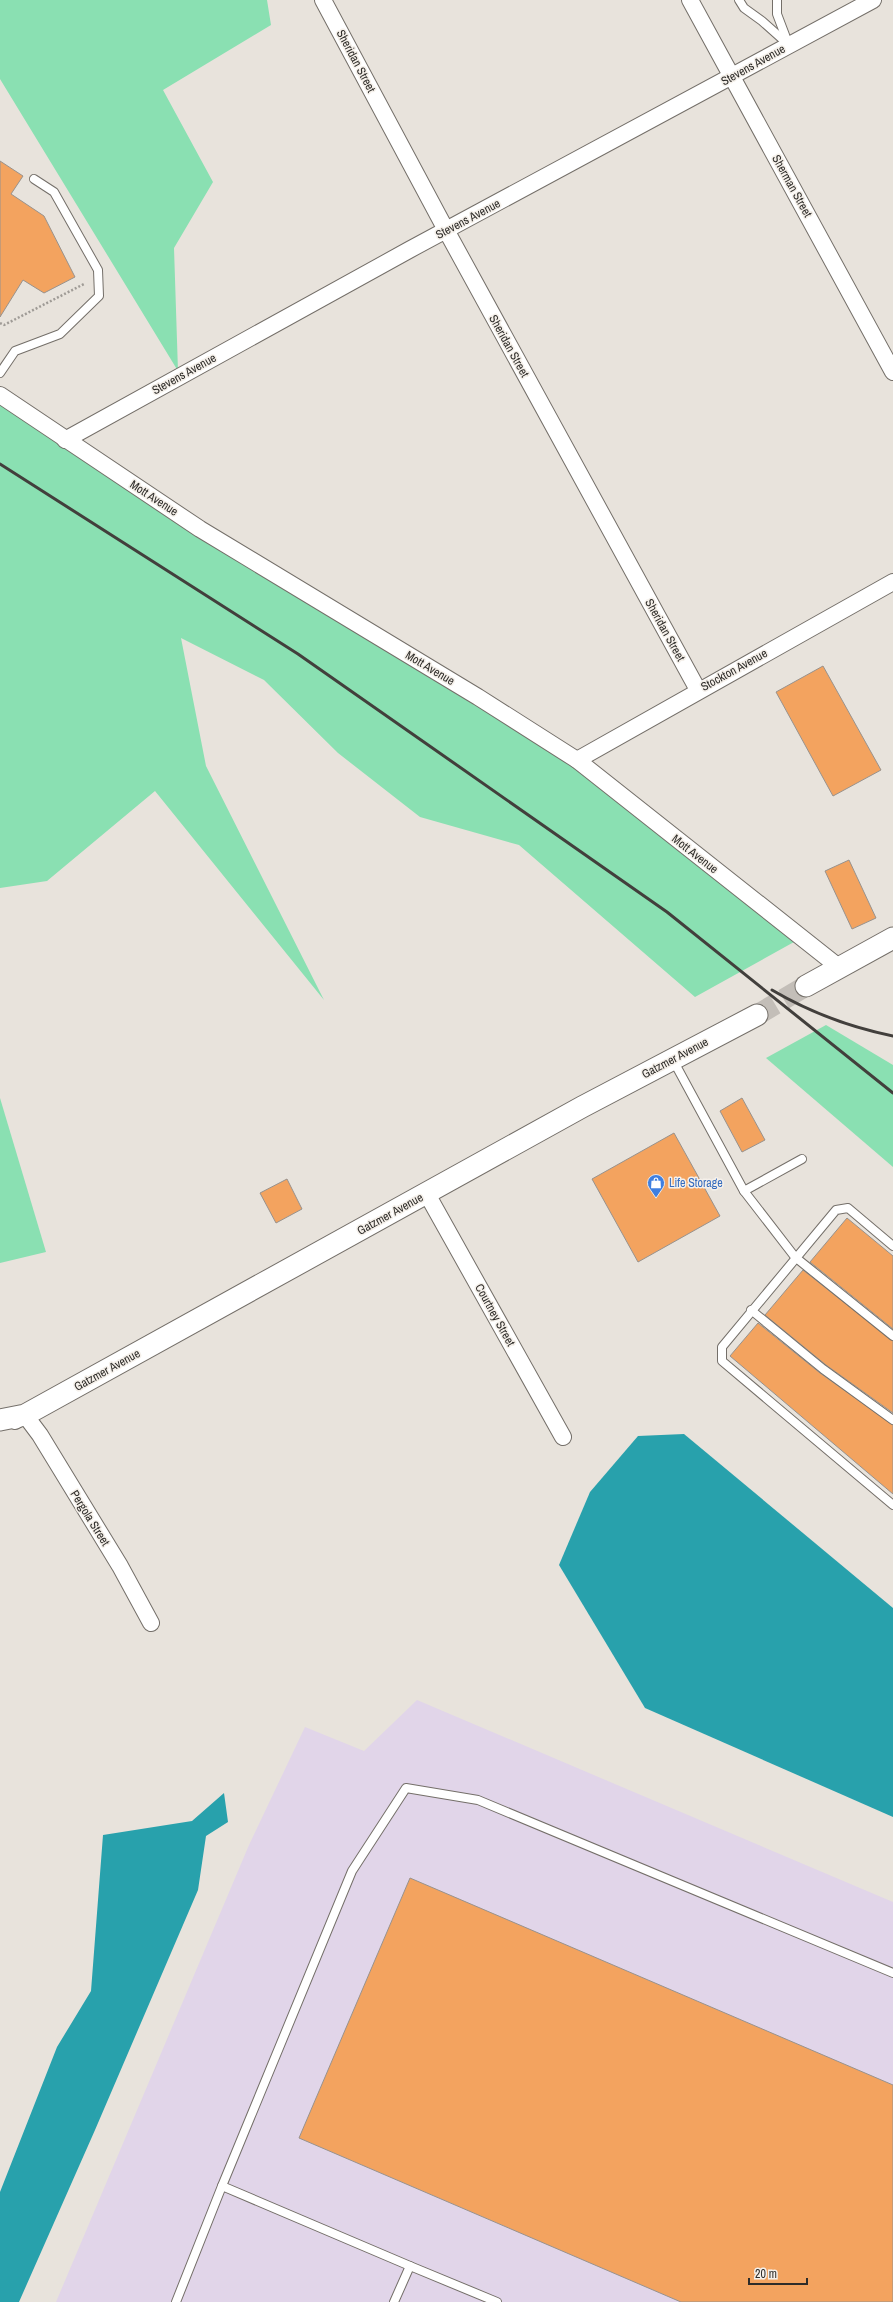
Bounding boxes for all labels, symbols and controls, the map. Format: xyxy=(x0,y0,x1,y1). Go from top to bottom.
street label: Sheridan Street xyxy=(333,27,379,95)
street label: Stevens Avenue xyxy=(718,41,788,89)
street label: Sherman Street xyxy=(768,152,816,220)
street label: Stevens Avenue xyxy=(433,195,503,243)
street label: Sheridan Street xyxy=(485,312,533,380)
street label: Stevens Avenue xyxy=(149,350,219,398)
street label: Mott Avenue xyxy=(127,476,181,520)
street label: Sheridan Street xyxy=(641,596,689,664)
street label: Stockton Avenue xyxy=(698,645,770,695)
street label: Mott Avenue xyxy=(403,647,457,689)
street label: Mott Avenue xyxy=(669,831,721,877)
street label: Gatzmer Avenue xyxy=(639,1034,711,1082)
shop icon: Life Storage xyxy=(646,1173,666,1198)
place label: Life Storage xyxy=(669,1175,723,1191)
street label: Gatzmer Avenue xyxy=(354,1189,426,1239)
street label: Courtney Street xyxy=(471,1281,519,1349)
street label: Gatzmer Avenue xyxy=(71,1345,143,1395)
street label: Pergola Street xyxy=(67,1487,114,1549)
scale bar xyxy=(749,2260,807,2286)
text: 20 m xyxy=(755,2266,777,2282)

